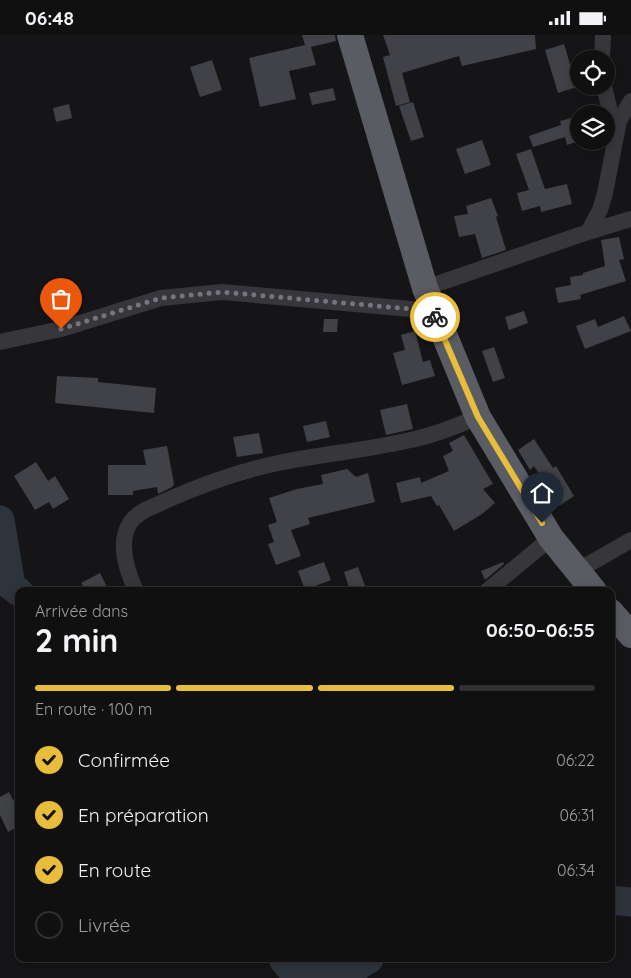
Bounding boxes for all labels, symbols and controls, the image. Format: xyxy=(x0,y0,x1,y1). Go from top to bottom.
text: 06:48 xyxy=(25,6,74,30)
map controls xyxy=(570,50,615,150)
button: locate xyxy=(570,50,615,95)
button: layers xyxy=(570,105,615,150)
pin xyxy=(40,278,82,329)
icon: bag xyxy=(47,285,75,313)
courier xyxy=(410,292,460,342)
icon: bike xyxy=(421,303,449,331)
pin xyxy=(521,472,563,523)
icon: home xyxy=(528,479,556,507)
text: Arrivée dans xyxy=(35,601,128,621)
text: 06:50–06:55 xyxy=(486,618,595,642)
text: 2 min xyxy=(35,620,118,660)
text: En route · 100 m xyxy=(35,699,152,719)
icon: check xyxy=(35,746,63,774)
text: Confirmée xyxy=(78,748,170,772)
text: 06:22 xyxy=(556,750,595,770)
icon: check xyxy=(35,801,63,829)
text: En préparation xyxy=(78,803,209,827)
text: 06:31 xyxy=(560,805,595,825)
icon: check xyxy=(35,856,63,884)
text: En route xyxy=(78,858,151,882)
text: 06:34 xyxy=(557,860,595,880)
text: Livrée xyxy=(78,913,131,937)

